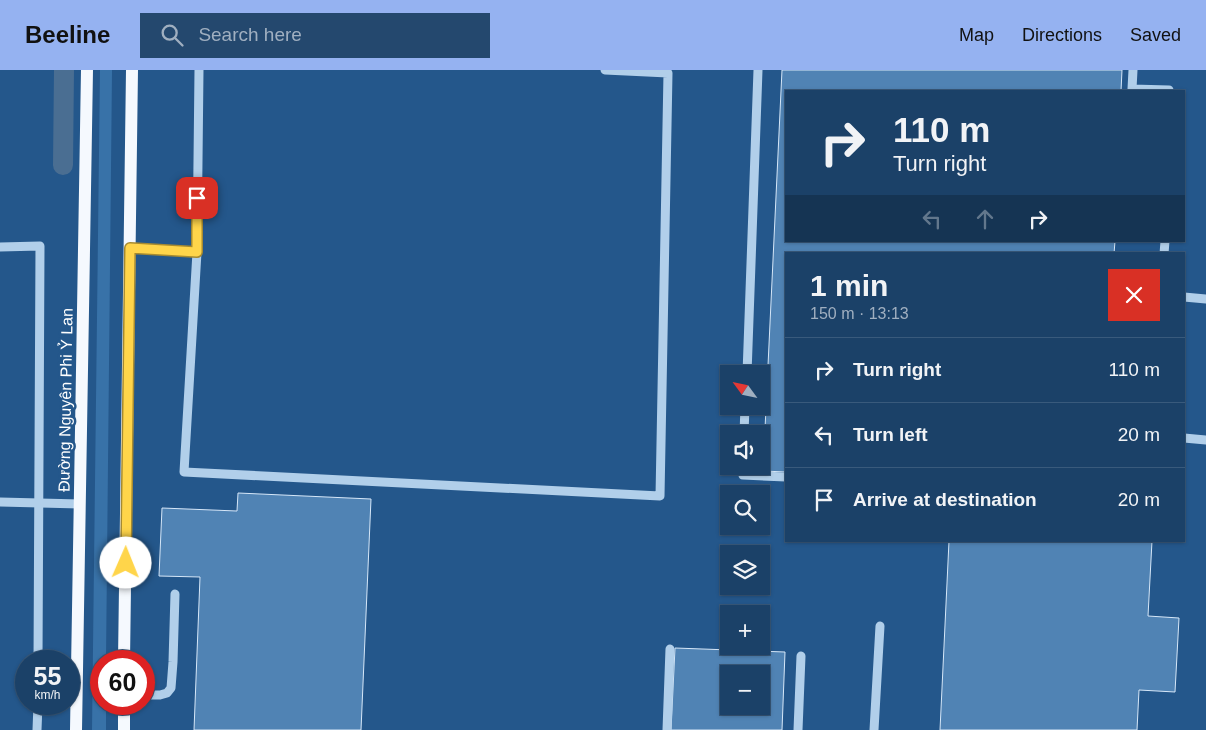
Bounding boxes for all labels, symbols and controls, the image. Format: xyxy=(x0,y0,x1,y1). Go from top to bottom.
search box xyxy=(140,13,490,58)
text: Beeline xyxy=(25,21,110,48)
icon: search xyxy=(158,21,186,49)
text: Search here xyxy=(198,24,302,45)
text: Map xyxy=(959,25,994,45)
text: Directions xyxy=(1022,25,1102,45)
text: Saved xyxy=(1130,25,1181,45)
icon: right xyxy=(810,110,875,175)
text: 110 m xyxy=(893,110,990,149)
text: Turn right xyxy=(893,151,986,176)
pin xyxy=(176,177,218,219)
icon: arrive xyxy=(183,184,211,212)
icon: left xyxy=(918,205,946,233)
icon: ahead xyxy=(971,205,999,233)
icon: right xyxy=(1024,205,1052,233)
text: 1 min xyxy=(810,269,888,302)
button: close xyxy=(1108,269,1160,321)
text: 150 m · 13:13 xyxy=(810,305,909,322)
street label: Đường Nguyên Phi Ỷ Lan xyxy=(54,308,76,492)
icon: right xyxy=(810,356,838,384)
text: Turn right xyxy=(853,359,941,380)
text: 110 m xyxy=(1109,359,1160,380)
north arrow xyxy=(720,365,770,415)
map controls xyxy=(720,365,770,715)
icon: left xyxy=(810,421,838,449)
text: Turn left xyxy=(853,424,928,445)
text: 20 m xyxy=(1118,424,1160,445)
button: sound xyxy=(720,425,770,475)
button: search xyxy=(720,485,770,535)
icon: arrive xyxy=(810,486,838,514)
text: Arrive at destination xyxy=(853,489,1037,510)
text: 20 m xyxy=(1118,489,1160,510)
position arrow xyxy=(99,536,151,588)
button: layers xyxy=(720,545,770,595)
button: + xyxy=(720,605,770,655)
speed limit sign: 60 xyxy=(90,650,155,715)
text: 55 xyxy=(34,662,61,690)
button: − xyxy=(720,665,770,715)
text: km/h xyxy=(34,688,61,702)

